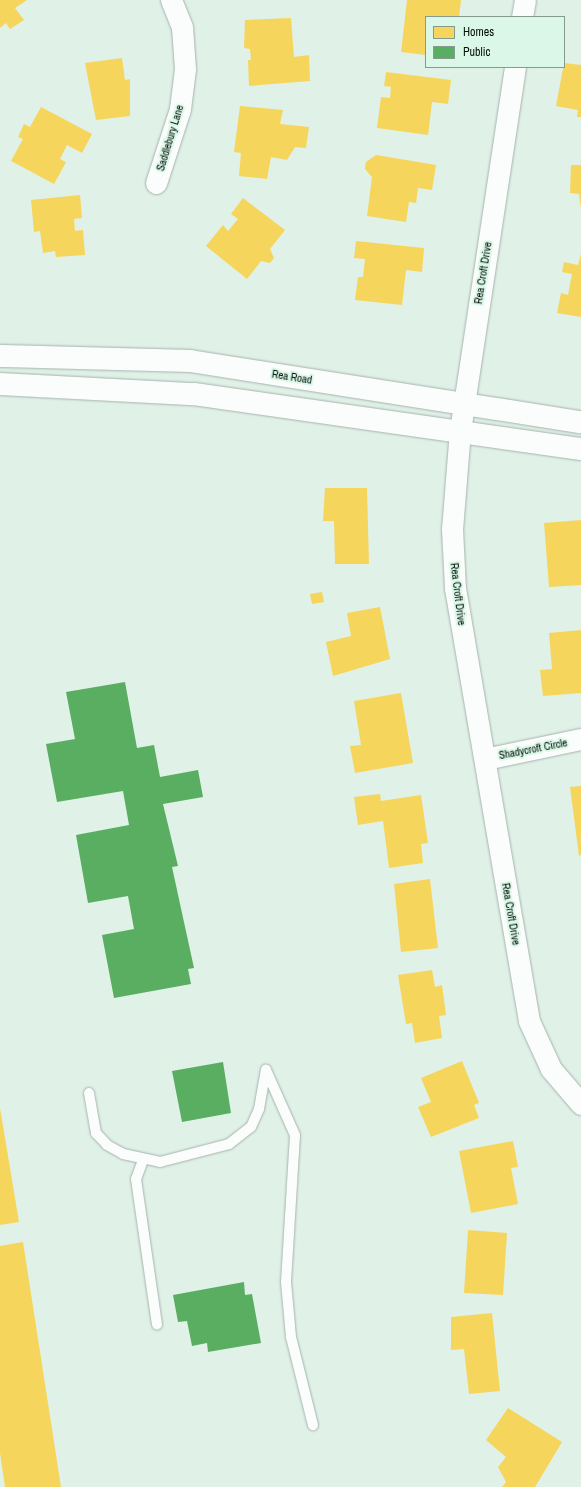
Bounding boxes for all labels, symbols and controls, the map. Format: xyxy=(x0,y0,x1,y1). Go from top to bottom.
legend xyxy=(425,16,565,68)
text: Homes xyxy=(463,24,494,40)
text: Public xyxy=(463,44,490,60)
street label: Saddlebury Lane xyxy=(154,103,186,173)
street label: Rea Croft Drive xyxy=(472,241,494,305)
street label: Rea Road xyxy=(271,367,313,387)
street label: Rea Croft Drive xyxy=(448,562,468,626)
street label: Shadycroft Circle xyxy=(498,736,568,762)
street label: Rea Croft Drive xyxy=(499,882,523,946)

